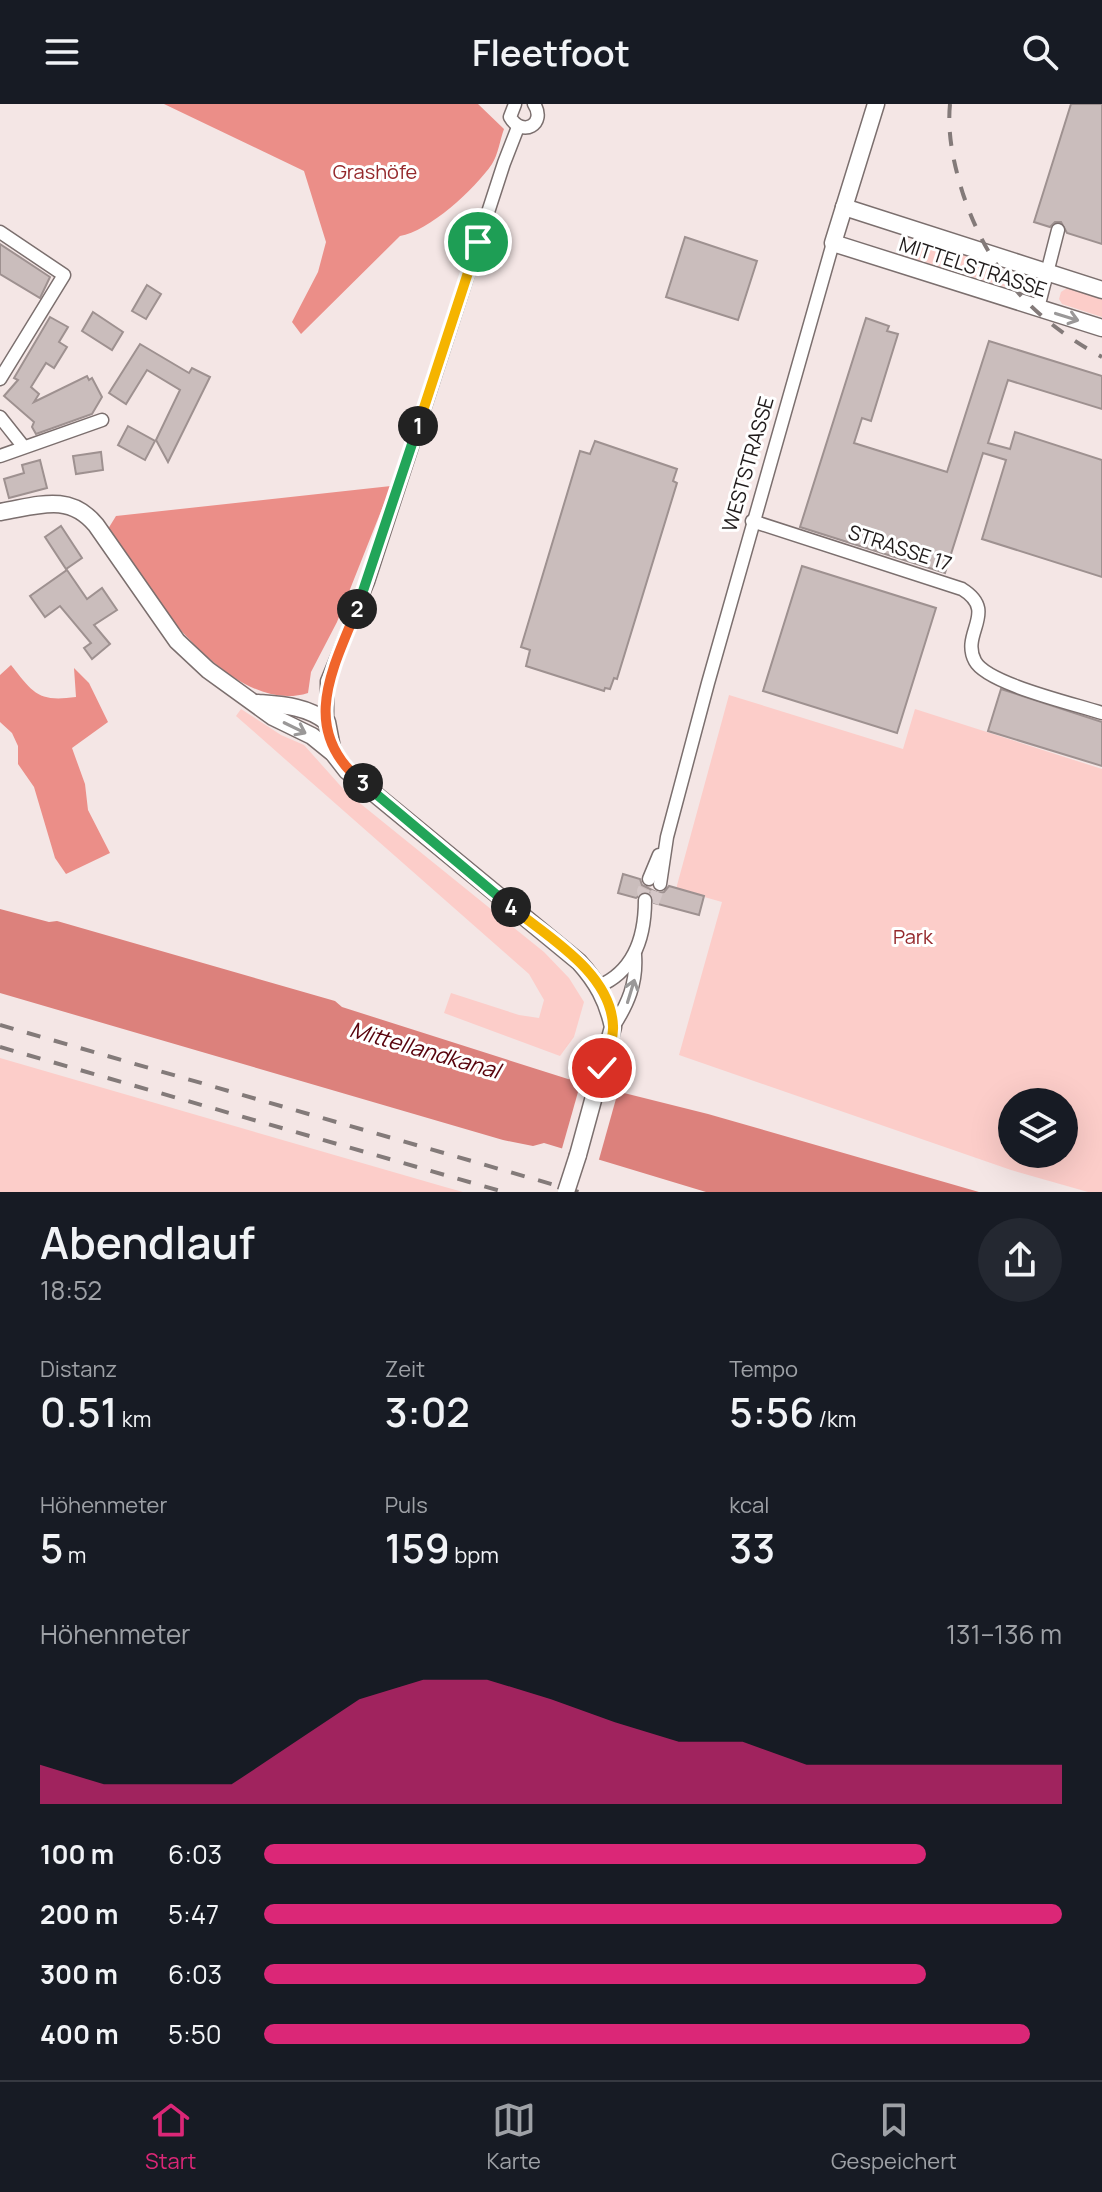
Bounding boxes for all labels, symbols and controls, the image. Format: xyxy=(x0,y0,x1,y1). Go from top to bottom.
text: Fleetfoot xyxy=(472,28,630,77)
icon: menu xyxy=(40,30,84,74)
icon: search xyxy=(1018,30,1062,74)
park label: Grashöfe xyxy=(333,158,417,185)
pin xyxy=(444,208,512,276)
icon: arrive xyxy=(456,220,500,264)
street label: MITTELSTRASSE xyxy=(896,230,1050,303)
one-way arrow xyxy=(1054,311,1079,326)
street label: WESTSTRASSE xyxy=(715,393,780,535)
pin: 1 xyxy=(398,406,438,446)
text: 1 xyxy=(413,411,423,441)
street label: STRASSE 17 xyxy=(845,518,955,577)
pin: 2 xyxy=(337,589,377,629)
text: 2 xyxy=(350,594,364,624)
one-way arrow xyxy=(283,721,307,736)
pin: 3 xyxy=(343,763,383,803)
text: 3 xyxy=(357,768,369,798)
pin: 4 xyxy=(491,887,531,927)
text: 4 xyxy=(504,892,518,922)
park label: Park xyxy=(893,923,934,950)
one-way arrow xyxy=(624,979,639,1005)
water label: Mittellandkanal xyxy=(346,1014,506,1087)
pin xyxy=(568,1034,636,1102)
icon: check xyxy=(580,1046,624,1090)
map controls xyxy=(998,1088,1078,1168)
button: layers xyxy=(998,1088,1078,1168)
text: Abendlauf xyxy=(40,1212,255,1272)
button: share xyxy=(978,1218,1062,1302)
text: 18:52 xyxy=(40,1272,102,1308)
text: Distanz xyxy=(40,1354,117,1384)
text: Zeit xyxy=(385,1354,425,1384)
text: Tempo xyxy=(729,1354,798,1384)
text: 0.51 xyxy=(40,1384,117,1439)
text: 3:02 xyxy=(385,1384,470,1439)
text: 5:56 xyxy=(729,1384,814,1439)
text: km xyxy=(117,1404,151,1434)
text: /km xyxy=(814,1404,857,1434)
text: Höhenmeter xyxy=(40,1490,167,1520)
text: Puls xyxy=(385,1490,428,1520)
text: kcal xyxy=(729,1490,769,1520)
text: 5 xyxy=(40,1520,63,1575)
text: 159 xyxy=(385,1520,450,1575)
text: 33 xyxy=(729,1520,775,1575)
text: m xyxy=(63,1540,86,1570)
text: bpm xyxy=(450,1540,499,1570)
text: Höhenmeter xyxy=(40,1616,191,1652)
text: 131–136 m xyxy=(946,1616,1062,1652)
text: 100 m xyxy=(40,1836,114,1872)
text: 6:03 xyxy=(168,1836,222,1872)
text: 200 m xyxy=(40,1896,118,1932)
text: 5:47 xyxy=(168,1896,219,1932)
text: 300 m xyxy=(40,1956,118,1992)
text: 6:03 xyxy=(168,1956,222,1992)
text: 400 m xyxy=(40,2016,119,2052)
text: 5:50 xyxy=(168,2016,222,2052)
tab: Start xyxy=(145,2098,196,2176)
tab: Karte xyxy=(487,2098,541,2176)
tab: Gespeichert xyxy=(831,2098,957,2176)

